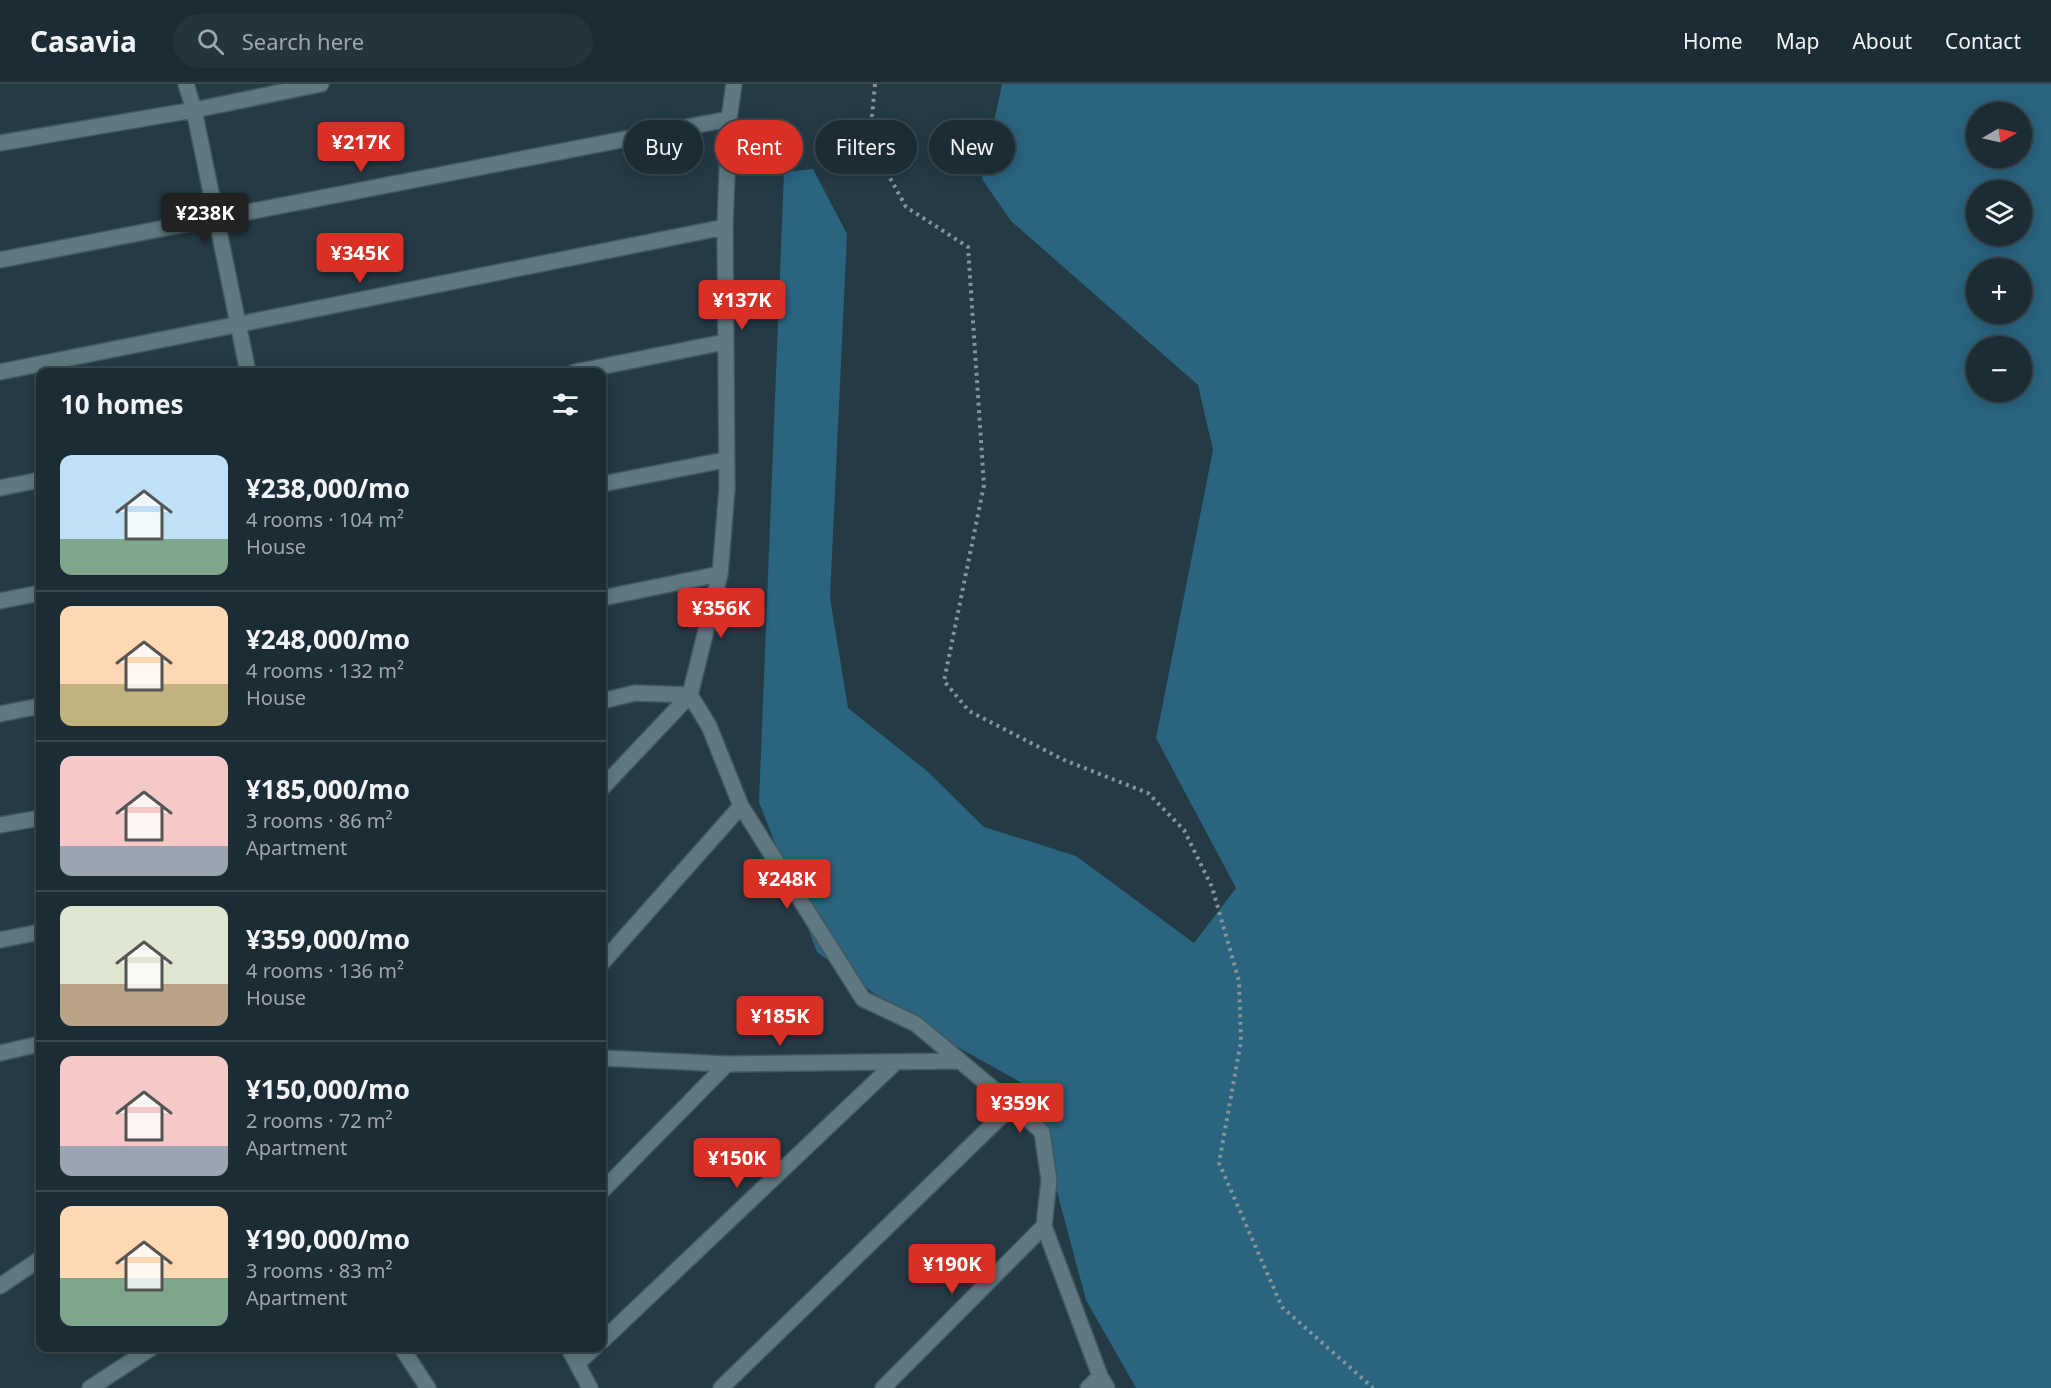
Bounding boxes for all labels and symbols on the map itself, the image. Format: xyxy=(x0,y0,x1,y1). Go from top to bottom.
north arrow xyxy=(1966,102,2032,168)
pin: ¥217K xyxy=(319,122,403,173)
pin: ¥238K xyxy=(163,193,247,244)
pin: ¥345K xyxy=(318,233,402,284)
pin: ¥137K xyxy=(700,280,784,331)
pin: ¥356K xyxy=(679,588,763,639)
pin: ¥248K xyxy=(745,859,829,910)
pin: ¥185K xyxy=(738,996,822,1047)
pin: ¥359K xyxy=(978,1083,1062,1134)
pin: ¥150K xyxy=(695,1138,779,1189)
pin: ¥190K xyxy=(910,1244,994,1295)

